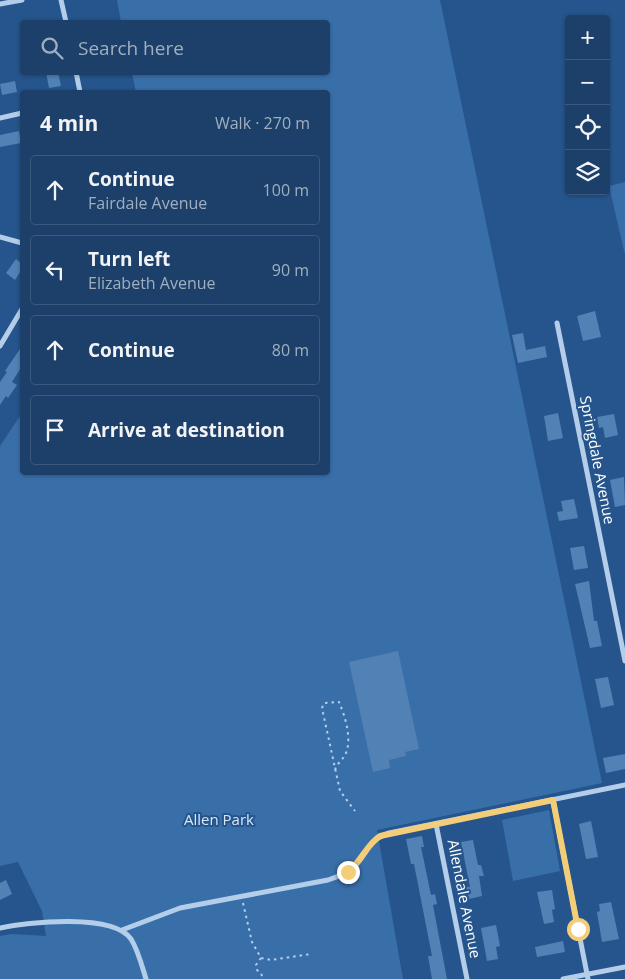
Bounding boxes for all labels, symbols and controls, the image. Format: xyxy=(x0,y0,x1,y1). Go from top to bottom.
map controls xyxy=(565,15,610,195)
button: + xyxy=(565,15,610,60)
search box xyxy=(20,20,330,75)
icon: search xyxy=(38,34,66,62)
text: Search here xyxy=(78,35,184,61)
button: − xyxy=(565,60,610,105)
button: locate xyxy=(565,105,610,150)
text: 4 min xyxy=(40,109,98,137)
text: Walk · 270 m xyxy=(215,112,310,134)
button: layers xyxy=(565,150,610,195)
text: Continue xyxy=(88,166,175,192)
icon: ahead xyxy=(41,176,69,204)
text: 100 m xyxy=(263,179,309,201)
text: Fairdale Avenue xyxy=(88,192,207,214)
text: Turn left xyxy=(88,246,170,272)
icon: left xyxy=(41,256,69,284)
text: 90 m xyxy=(272,259,309,281)
text: Elizabeth Avenue xyxy=(88,272,216,294)
icon: ahead xyxy=(41,336,69,364)
text: Continue xyxy=(88,337,175,363)
text: 80 m xyxy=(272,339,309,361)
street label: Springdale Avenue xyxy=(576,394,620,526)
icon: arrive xyxy=(41,416,69,444)
text: Arrive at destination xyxy=(88,417,285,443)
park label: Allen Park xyxy=(184,809,254,829)
street label: Allendale Avenue xyxy=(444,838,486,960)
route end xyxy=(337,861,360,884)
route start xyxy=(567,918,590,941)

